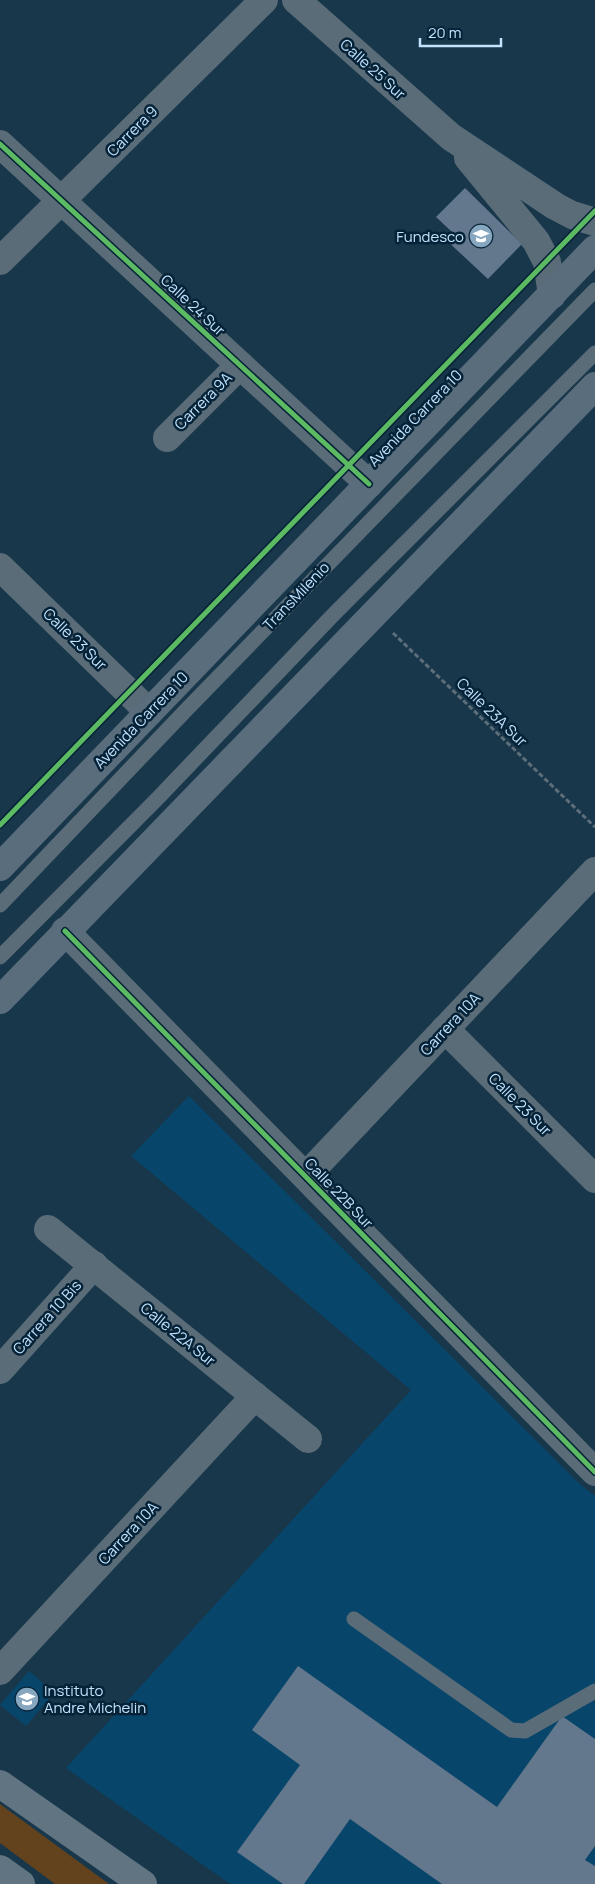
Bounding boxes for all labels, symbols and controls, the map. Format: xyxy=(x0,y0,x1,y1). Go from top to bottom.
scale bar xyxy=(420,15,501,47)
text: 20 m xyxy=(428,22,461,43)
street label: Calle 25 Sur xyxy=(336,34,411,105)
street label: Carrera 9 xyxy=(102,101,162,161)
school or university icon: Fundesco xyxy=(468,223,494,249)
place label: Fundesco xyxy=(396,226,464,247)
street label: Calle 24 Sur xyxy=(156,270,230,341)
street label: Avenida Carrera 10 xyxy=(363,365,467,471)
street label: Carrera 9A xyxy=(170,367,237,434)
street label: TransMilenio xyxy=(258,557,334,635)
street label: Calle 23 Sur xyxy=(38,603,112,675)
street label: Avenida Carrera 10 xyxy=(89,667,193,773)
street label: Calle 23A Sur xyxy=(452,673,532,751)
street label: Carrera 10A xyxy=(415,987,485,1060)
street label: Calle 23 Sur xyxy=(484,1068,557,1141)
street label: Calle 22B Sur xyxy=(300,1153,378,1233)
street label: Carrera 10 Bis xyxy=(8,1275,86,1359)
street label: Calle 22A Sur xyxy=(136,1297,220,1371)
street label: Carrera 10A xyxy=(93,1496,163,1569)
place label: Instituto Andre Michelin xyxy=(44,1680,146,1718)
school or university icon: Instituto Andre Michelin xyxy=(14,1686,40,1712)

